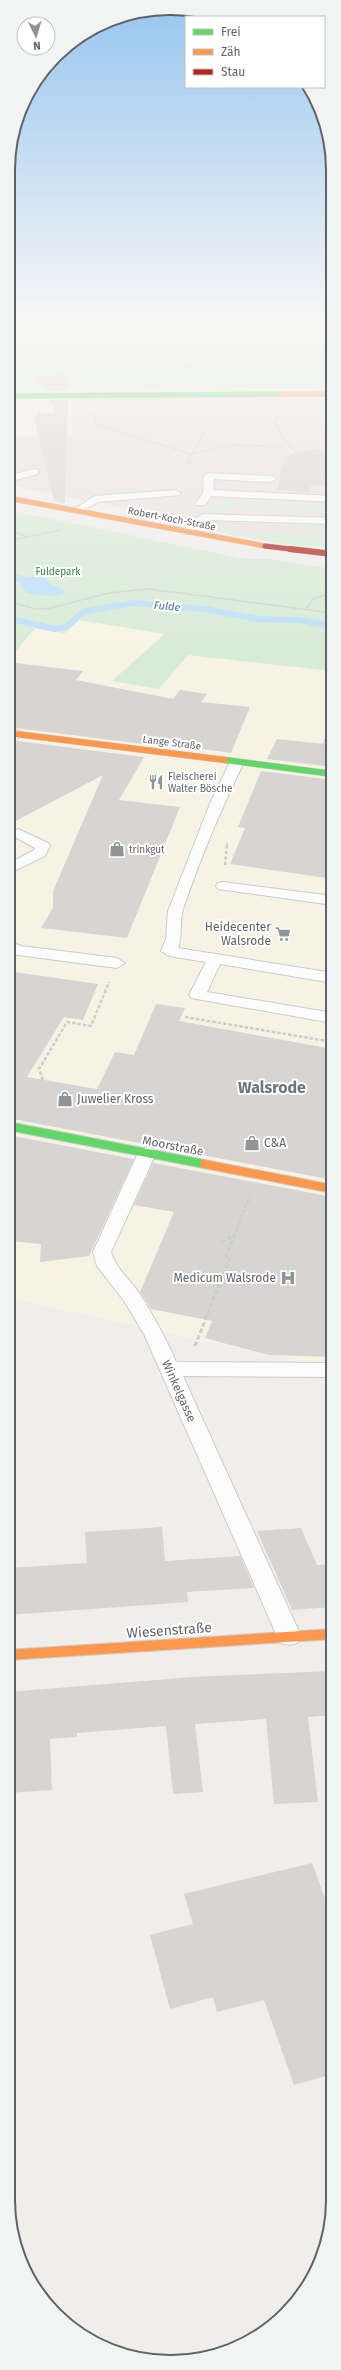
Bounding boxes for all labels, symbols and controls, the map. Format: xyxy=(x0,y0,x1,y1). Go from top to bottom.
north arrow xyxy=(16,16,56,56)
legend xyxy=(185,16,325,88)
text: Frei xyxy=(221,25,241,39)
text: N xyxy=(33,39,41,52)
text: Zäh xyxy=(221,45,241,59)
text: Stau xyxy=(221,65,245,79)
street label: Robert-Koch-Straße xyxy=(127,505,217,533)
park label: Fuldepark xyxy=(36,566,81,578)
water label: Fulde xyxy=(153,599,181,614)
street label: Lange Straße xyxy=(142,733,202,753)
place label: Fleischerei Walter Bösche xyxy=(168,771,232,795)
restaurant icon: Fleischerei Walter Bösche xyxy=(147,773,165,791)
shop icon: trinkgut xyxy=(108,840,126,858)
place label: trinkgut xyxy=(129,844,165,856)
place label: Heidecenter Walsrode xyxy=(205,920,271,948)
supermarket icon: Heidecenter Walsrode xyxy=(274,925,292,943)
district label: Walsrode xyxy=(238,1078,306,1097)
shop icon: Juwelier Kross xyxy=(56,1090,74,1108)
place label: Juwelier Kross xyxy=(77,1092,154,1106)
street label: Moorstraße xyxy=(141,1133,205,1159)
shop icon: C&A xyxy=(243,1134,261,1152)
place label: C&A xyxy=(264,1136,286,1150)
hospital icon: Medicum Walsrode xyxy=(279,1269,297,1287)
place label: Medicum Walsrode xyxy=(173,1271,276,1285)
street label: Winkelgasse xyxy=(159,1358,199,1424)
street label: Wiesenstraße xyxy=(126,1619,212,1642)

